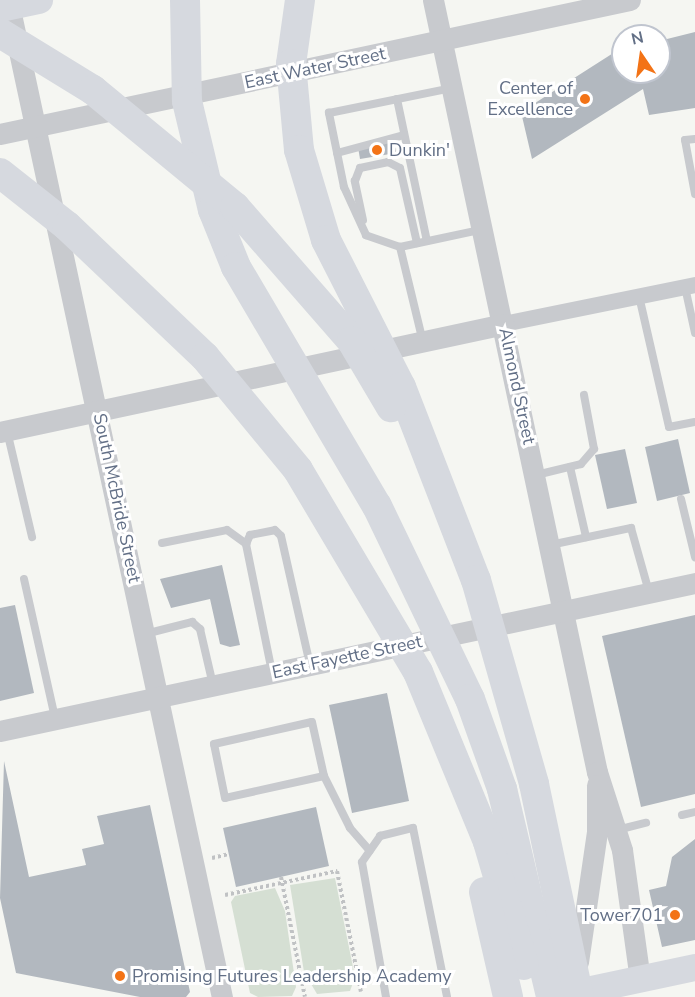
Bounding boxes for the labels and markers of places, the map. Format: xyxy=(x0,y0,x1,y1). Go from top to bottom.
place label: Center of Excellence xyxy=(487,78,573,121)
marker: Center of Excellence xyxy=(578,92,592,106)
place label: Dunkin' xyxy=(389,139,450,161)
marker: Dunkin' xyxy=(370,143,384,157)
place label: Tower701 xyxy=(580,904,663,926)
marker: Tower701 xyxy=(668,908,682,922)
place label: Promising Futures Leadership Academy xyxy=(132,965,452,987)
marker: Promising Futures Leadership Academy xyxy=(113,969,127,983)

